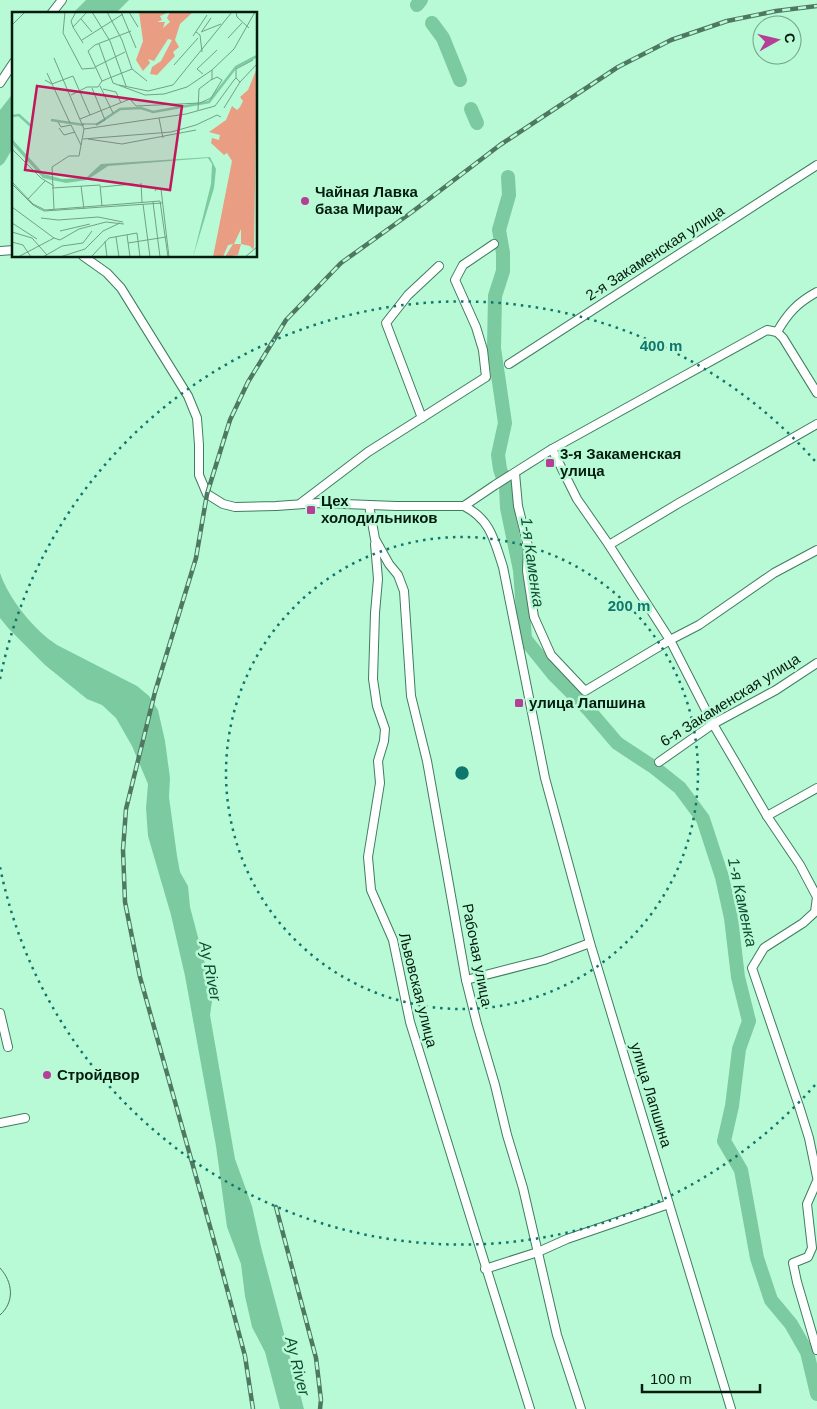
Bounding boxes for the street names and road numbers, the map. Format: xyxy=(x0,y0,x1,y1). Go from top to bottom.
street label: 2-я Закаменская улица xyxy=(582,201,728,304)
street label: 6-я Закаменская улица xyxy=(657,649,803,750)
street label: Рабочая улица xyxy=(459,902,496,1008)
street label: Львовская улица xyxy=(396,931,441,1050)
street label: улица Лапшина xyxy=(627,1040,676,1150)

